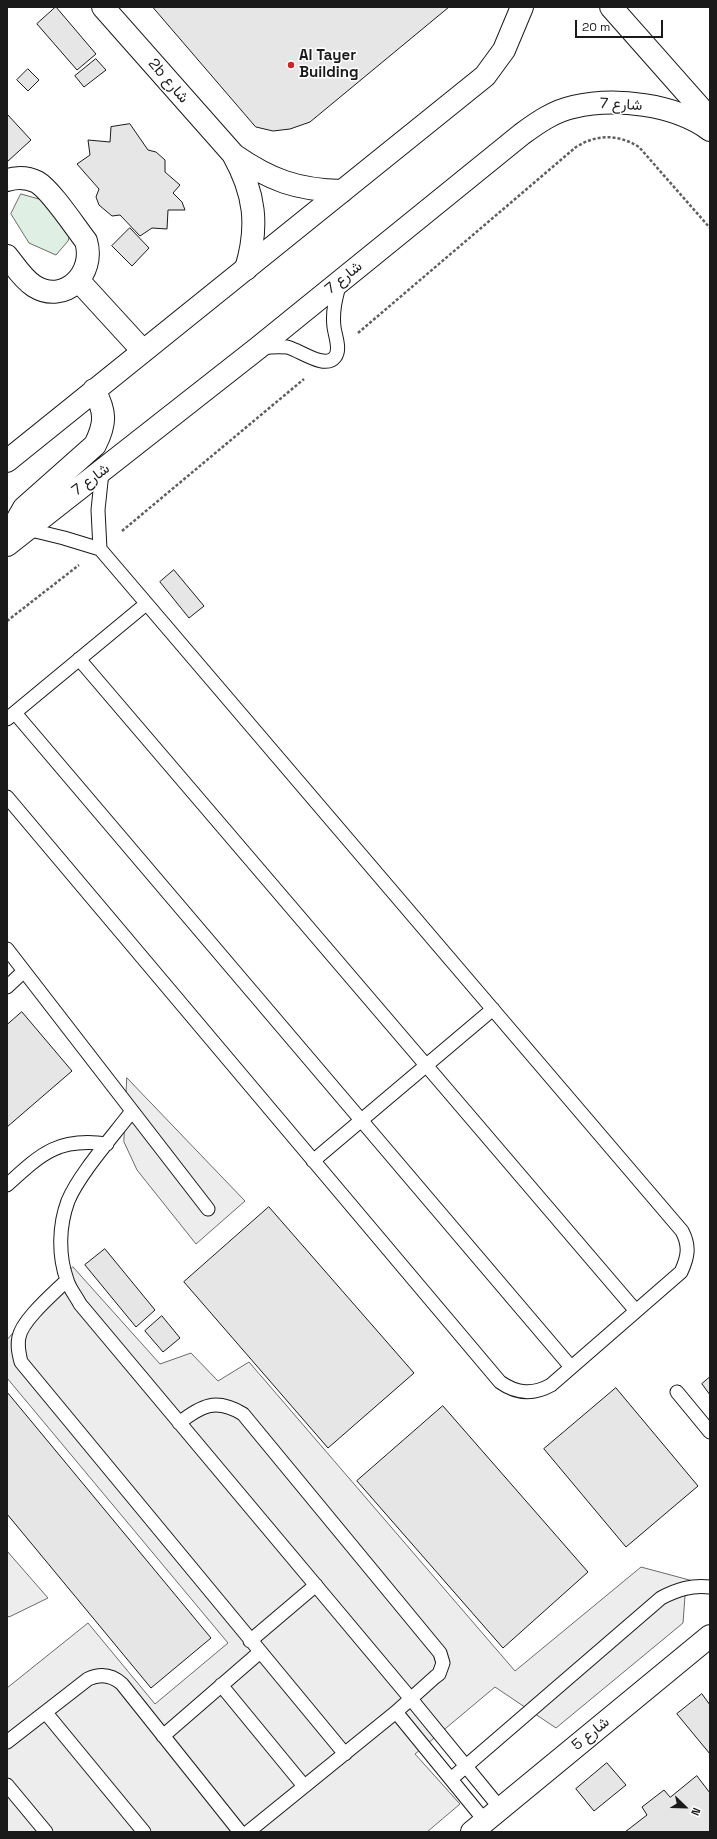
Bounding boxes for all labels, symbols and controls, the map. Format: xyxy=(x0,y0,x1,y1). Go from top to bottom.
scale bar xyxy=(577,12,665,38)
text: 20 m xyxy=(582,19,610,35)
place label: Al Tayer Building xyxy=(299,47,359,82)
street label: 2b شارع xyxy=(144,55,192,107)
marker: Al Tayer Building xyxy=(286,60,296,70)
street label: شارع 7 xyxy=(599,95,643,115)
street label: شارع 7 xyxy=(322,258,366,298)
street label: شارع 7 xyxy=(69,460,113,500)
street label: شارع 5 xyxy=(569,1713,613,1755)
north arrow xyxy=(665,1787,705,1827)
text: N xyxy=(688,1806,704,1818)

